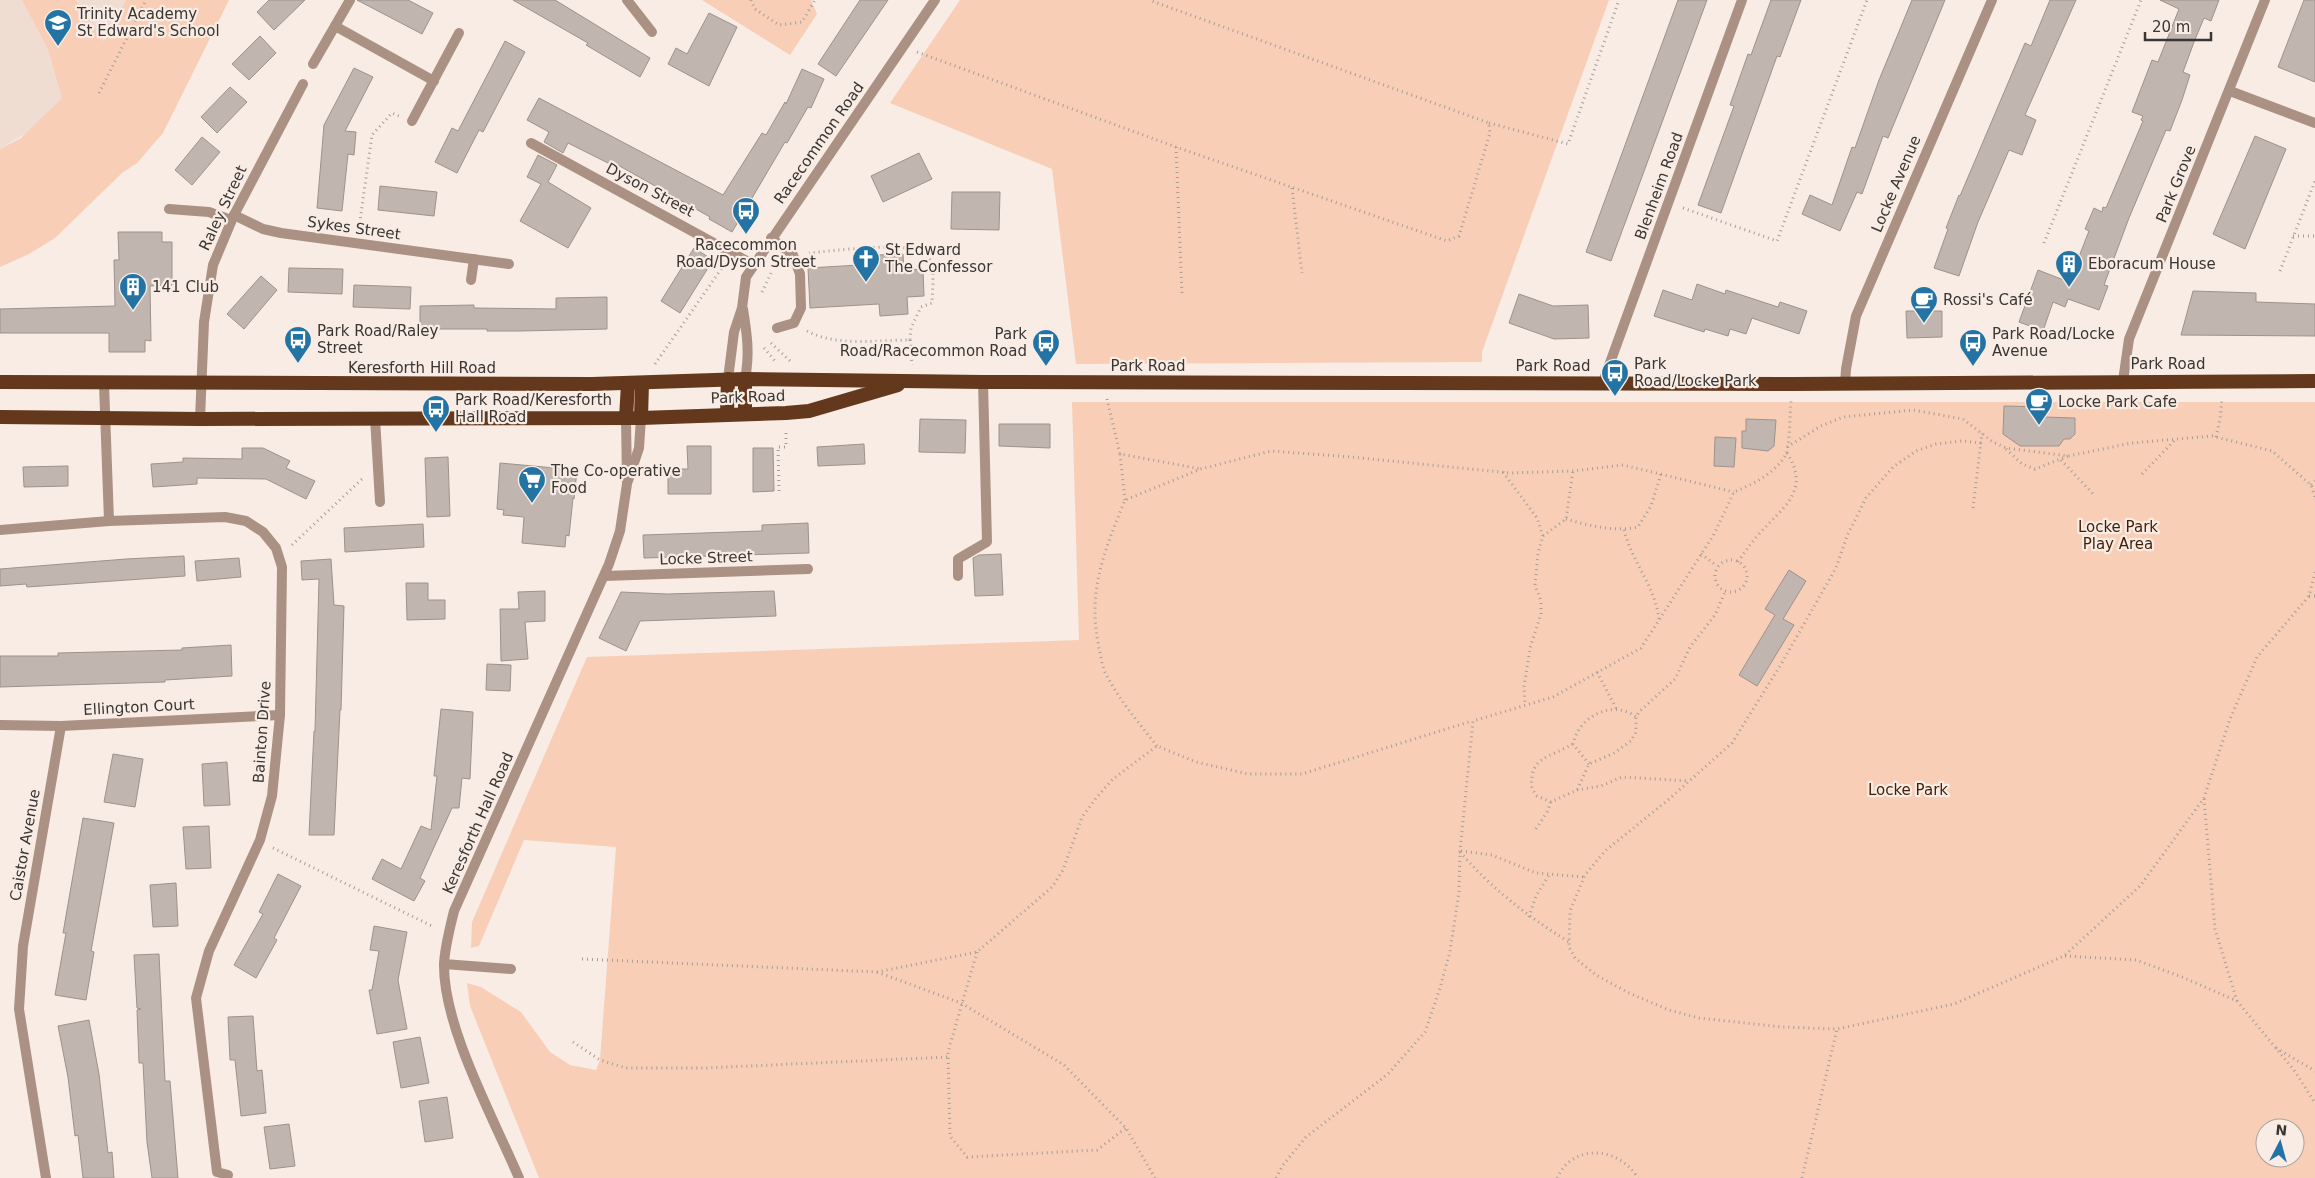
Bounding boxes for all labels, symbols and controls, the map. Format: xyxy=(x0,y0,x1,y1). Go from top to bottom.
place label: Trinity Academy St Edward's School xyxy=(76,5,220,40)
school or university icon: Trinity Academy St Edward's School xyxy=(43,8,73,47)
scale bar xyxy=(2145,10,2211,42)
text: 20 m xyxy=(2152,18,2190,36)
street label: Racecommon Road xyxy=(770,79,868,207)
street label: Blenheim Road xyxy=(1631,130,1687,242)
street label: Locke Avenue xyxy=(1868,133,1924,235)
street label: Park Grove xyxy=(2152,143,2200,225)
street label: Dyson Street xyxy=(603,159,697,221)
street label: Raley Street xyxy=(195,162,251,253)
bus stop icon: Racecommon Road/Dyson Street xyxy=(731,196,761,235)
street label: Sykes Street xyxy=(306,213,402,243)
place label: Racecommon Road/Dyson Street xyxy=(676,236,816,271)
place label: St Edward The Confessor xyxy=(884,241,993,276)
church icon: St Edward The Confessor xyxy=(851,244,881,283)
building icon: Eboracum House xyxy=(2054,249,2084,288)
place label: Eboracum House xyxy=(2088,255,2216,273)
building icon: 141 Club xyxy=(118,272,148,311)
place label: 141 Club xyxy=(152,278,219,296)
cafe icon: Rossi's Café xyxy=(1909,285,1939,324)
place label: Rossi's Café xyxy=(1943,291,2033,309)
place label: Park Road/Raley Street xyxy=(317,322,439,357)
bus stop icon: Park Road/Raley Street xyxy=(283,325,313,364)
place label: Park Road/Racecommon Road xyxy=(840,325,1027,360)
place label: Park Road/Locke Avenue xyxy=(1992,325,2115,360)
bus stop icon: Park Road/Racecommon Road xyxy=(1031,328,1061,367)
bus stop icon: Park Road/Locke Avenue xyxy=(1958,328,1988,367)
place label: Park Road/Locke Park xyxy=(1634,355,1757,390)
street label: Park Road xyxy=(2131,355,2205,373)
street label: Park Road xyxy=(1111,357,1185,375)
street label: Park Road xyxy=(1516,357,1590,375)
bus stop icon: Park Road/Locke Park xyxy=(1600,358,1630,397)
street label: Keresforth Hill Road xyxy=(348,359,496,377)
street label: Park Road xyxy=(710,387,786,407)
cafe icon: Locke Park Cafe xyxy=(2024,387,2054,426)
place label: Park Road/Keresforth Hall Road xyxy=(455,391,612,426)
place label: Locke Park Cafe xyxy=(2058,393,2177,411)
bus stop icon: Park Road/Keresforth Hall Road xyxy=(421,394,451,433)
place label: The Co-operative Food xyxy=(550,462,681,497)
supermarket icon: The Co-operative Food xyxy=(517,465,547,504)
park label: Locke Park Play Area xyxy=(2078,518,2158,553)
street label: Locke Street xyxy=(659,547,753,569)
street label: Bainton Drive xyxy=(249,680,275,784)
street label: Ellington Court xyxy=(83,695,195,719)
street label: Keresforth Hall Road xyxy=(439,749,517,897)
park label: Locke Park xyxy=(1868,781,1948,799)
street label: Caistor Avenue xyxy=(6,788,44,902)
north arrow xyxy=(2255,1118,2305,1168)
text: N xyxy=(2275,1122,2288,1139)

